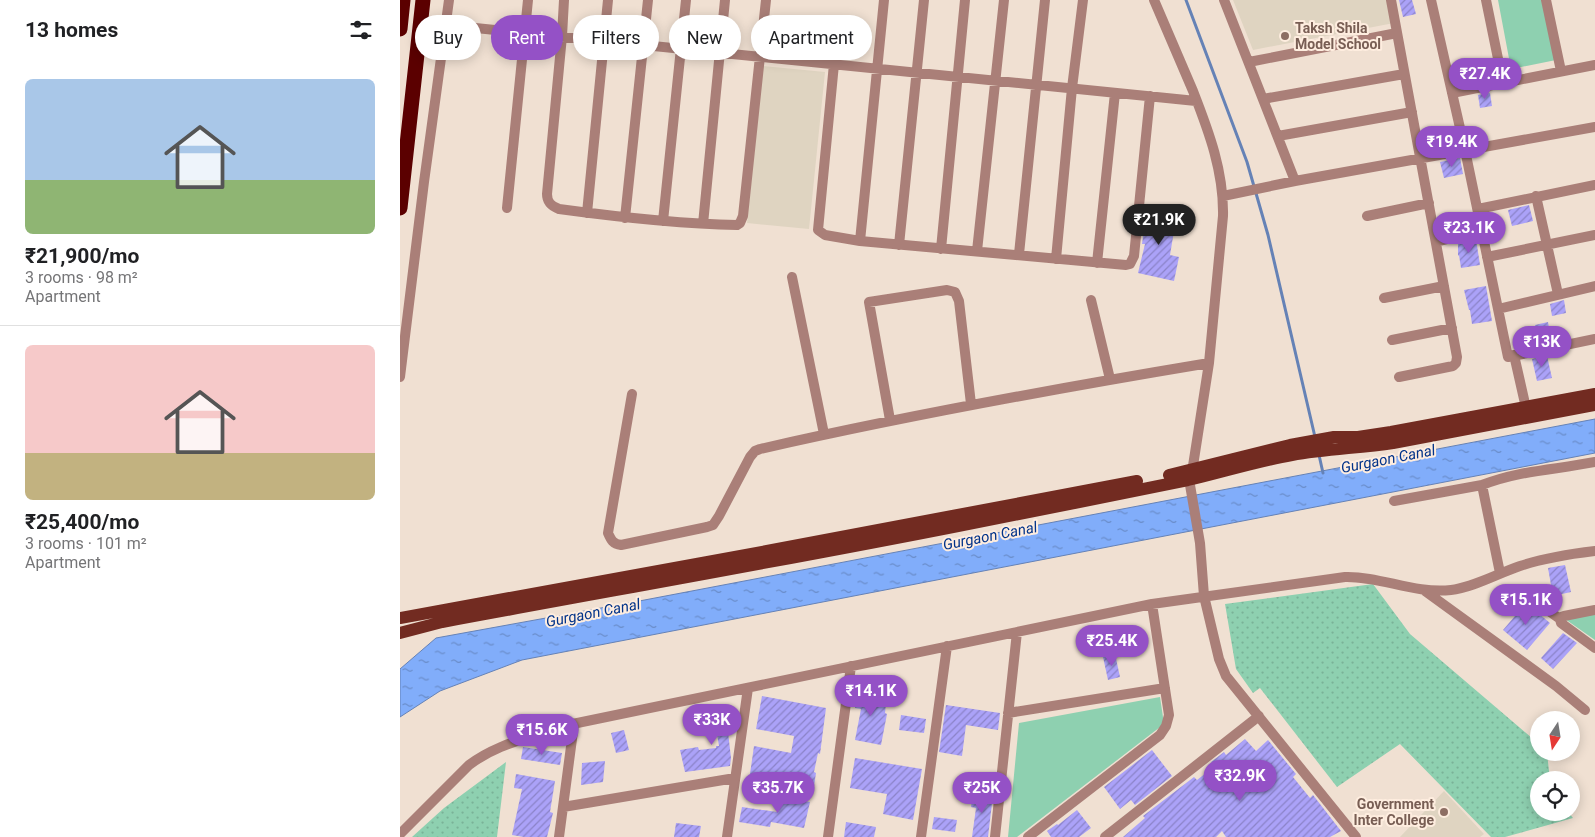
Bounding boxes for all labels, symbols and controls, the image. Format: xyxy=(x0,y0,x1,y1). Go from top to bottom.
chip: Buy xyxy=(415,15,481,60)
chip: Rent xyxy=(491,15,563,60)
chip: Filters xyxy=(573,15,659,60)
chip: New xyxy=(669,15,741,60)
chip: Apartment xyxy=(751,15,872,60)
icon: filters xyxy=(347,16,375,44)
text: 13 homes xyxy=(25,18,118,42)
place label: Taksh Shila Model School xyxy=(1295,20,1381,52)
marker: Taksh Shila Model School xyxy=(1279,30,1291,42)
pin: ₹27.4K xyxy=(1444,58,1526,100)
text: ₹27.4K xyxy=(1460,64,1510,83)
icon: home xyxy=(155,112,245,202)
pin: ₹19.4K xyxy=(1411,126,1493,168)
text: ₹19.4K xyxy=(1427,132,1477,151)
pin: ₹21.9K xyxy=(1118,204,1200,246)
text: ₹21.9K xyxy=(1134,210,1184,229)
pin: ₹23.1K xyxy=(1428,212,1510,254)
text: ₹23.1K xyxy=(1444,218,1494,237)
text: ₹21,900/mo xyxy=(25,244,139,268)
text: 3 rooms · 98 m² xyxy=(25,268,138,287)
text: Apartment xyxy=(25,287,101,306)
pin: ₹13K xyxy=(1512,326,1572,368)
text: ₹13K xyxy=(1524,332,1560,351)
icon: home xyxy=(155,377,245,467)
water label: Gurgaon Canal xyxy=(1339,441,1437,477)
text: ₹25,400/mo xyxy=(25,510,139,534)
water label: Gurgaon Canal xyxy=(941,518,1039,554)
text: 3 rooms · 101 m² xyxy=(25,534,147,553)
text: Apartment xyxy=(25,553,101,572)
pin: ₹15.1K xyxy=(1485,584,1567,626)
text: ₹15.1K xyxy=(1501,590,1551,609)
water label: Gurgaon Canal xyxy=(544,595,642,631)
pin: ₹25.4K xyxy=(1071,624,1153,667)
text: ₹25.4K xyxy=(1087,631,1137,650)
pin: ₹14.1K xyxy=(830,674,912,717)
text: ₹14.1K xyxy=(846,681,896,700)
pin: ₹33K xyxy=(682,704,742,746)
text: ₹33K xyxy=(694,710,730,729)
north arrow xyxy=(1530,711,1580,761)
map controls xyxy=(1530,711,1580,821)
pin: ₹15.6K xyxy=(501,714,583,756)
text: ₹15.6K xyxy=(517,720,567,739)
pin: ₹32.9K xyxy=(1199,760,1281,802)
text: ₹32.9K xyxy=(1215,766,1265,785)
button: locate xyxy=(1530,771,1580,821)
pin: ₹35.7K xyxy=(737,772,819,814)
pin: ₹25K xyxy=(952,772,1012,814)
text: ₹35.7K xyxy=(753,778,803,797)
text: ₹25K xyxy=(964,778,1000,797)
place label: Government Inter College xyxy=(1354,796,1434,828)
marker: Government Inter College xyxy=(1438,806,1450,818)

